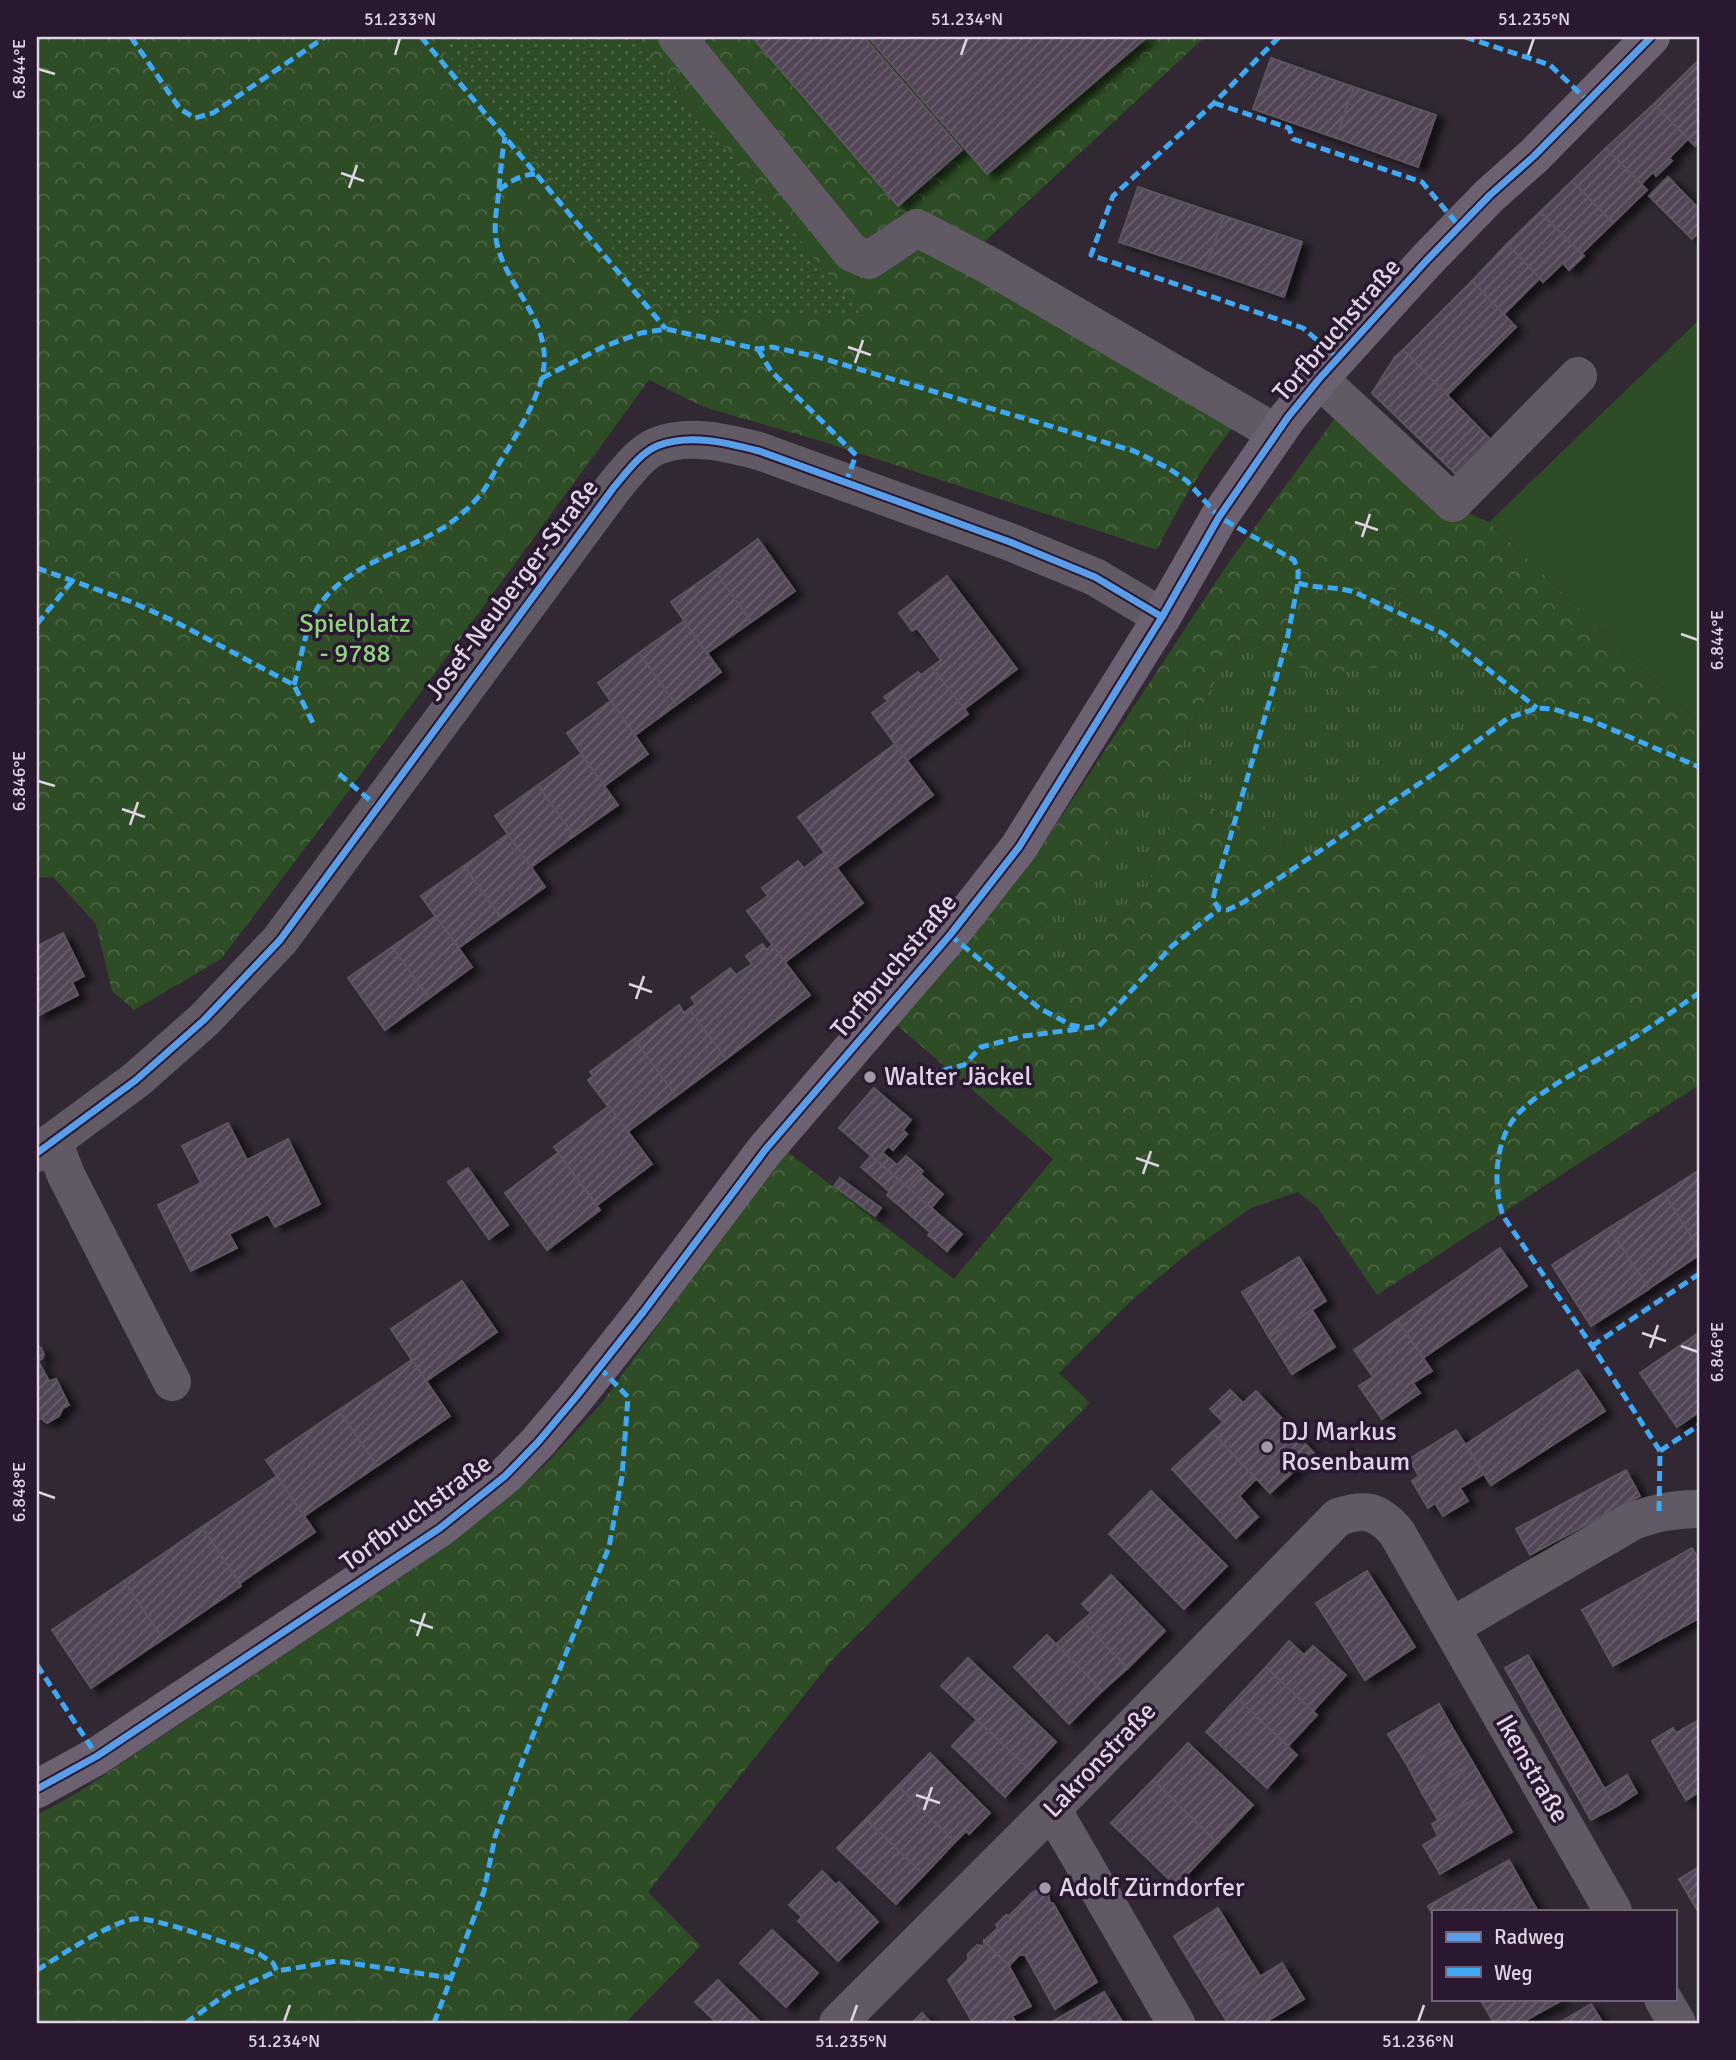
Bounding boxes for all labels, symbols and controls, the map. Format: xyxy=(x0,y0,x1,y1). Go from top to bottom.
text: 51.233°N xyxy=(364,8,436,30)
text: 51.234°N xyxy=(931,8,1003,30)
text: 51.235°N xyxy=(1498,8,1570,30)
text: 6.844°E xyxy=(8,39,30,99)
street label: Torfbruchstraße xyxy=(1266,252,1408,408)
street label: Josef-Neuberger-Straße xyxy=(418,473,606,707)
park label: Spielplatz - 9788 xyxy=(299,608,411,670)
text: 6.844°E xyxy=(1706,610,1728,670)
text: 6.846°E xyxy=(8,751,30,811)
street label: Torfbruchstraße xyxy=(824,887,964,1045)
place label: Walter Jäckel xyxy=(884,1061,1032,1093)
marker: Walter Jäckel xyxy=(862,1069,878,1085)
text: 6.846°E xyxy=(1706,1322,1728,1382)
place label: DJ Markus Rosenbaum xyxy=(1281,1416,1410,1478)
marker: DJ Markus Rosenbaum xyxy=(1259,1439,1275,1455)
street label: Torfbruchstraße xyxy=(334,1447,498,1579)
text: 6.848°E xyxy=(8,1462,30,1522)
street label: Lakronstraße xyxy=(1037,1695,1163,1825)
street label: Ikenstraße xyxy=(1488,1709,1576,1829)
place label: Adolf Zürndorfer xyxy=(1059,1872,1245,1904)
marker: Adolf Zürndorfer xyxy=(1037,1880,1053,1896)
legend xyxy=(1432,1910,1676,2000)
text: Radweg xyxy=(1494,1924,1565,1950)
text: Weg xyxy=(1494,1960,1533,1986)
text: 51.234°N xyxy=(248,2030,320,2052)
text: 51.235°N xyxy=(815,2030,887,2052)
text: 51.236°N xyxy=(1382,2030,1454,2052)

